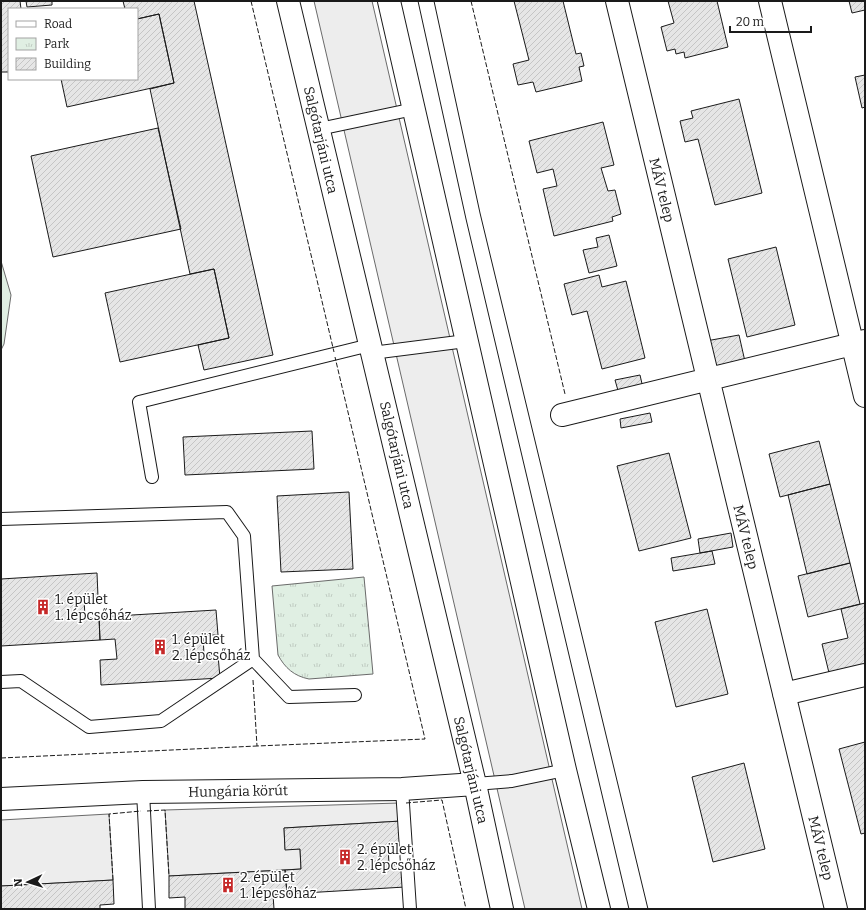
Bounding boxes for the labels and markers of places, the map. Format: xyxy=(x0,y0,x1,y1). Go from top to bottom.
place label: 1. épület 1. lépcsőház xyxy=(55,591,132,624)
building icon: 1. épület 1. lépcsőház xyxy=(34,598,52,616)
place label: 1. épület 2. lépcsőház xyxy=(172,631,251,664)
building icon: 1. épület 2. lépcsőház xyxy=(151,638,169,656)
place label: 2. épület 2. lépcsőház xyxy=(357,841,436,874)
building icon: 2. épület 2. lépcsőház xyxy=(336,848,354,866)
place label: 2. épület 1. lépcsőház xyxy=(240,869,317,902)
building icon: 2. épület 1. lépcsőház xyxy=(219,876,237,894)

